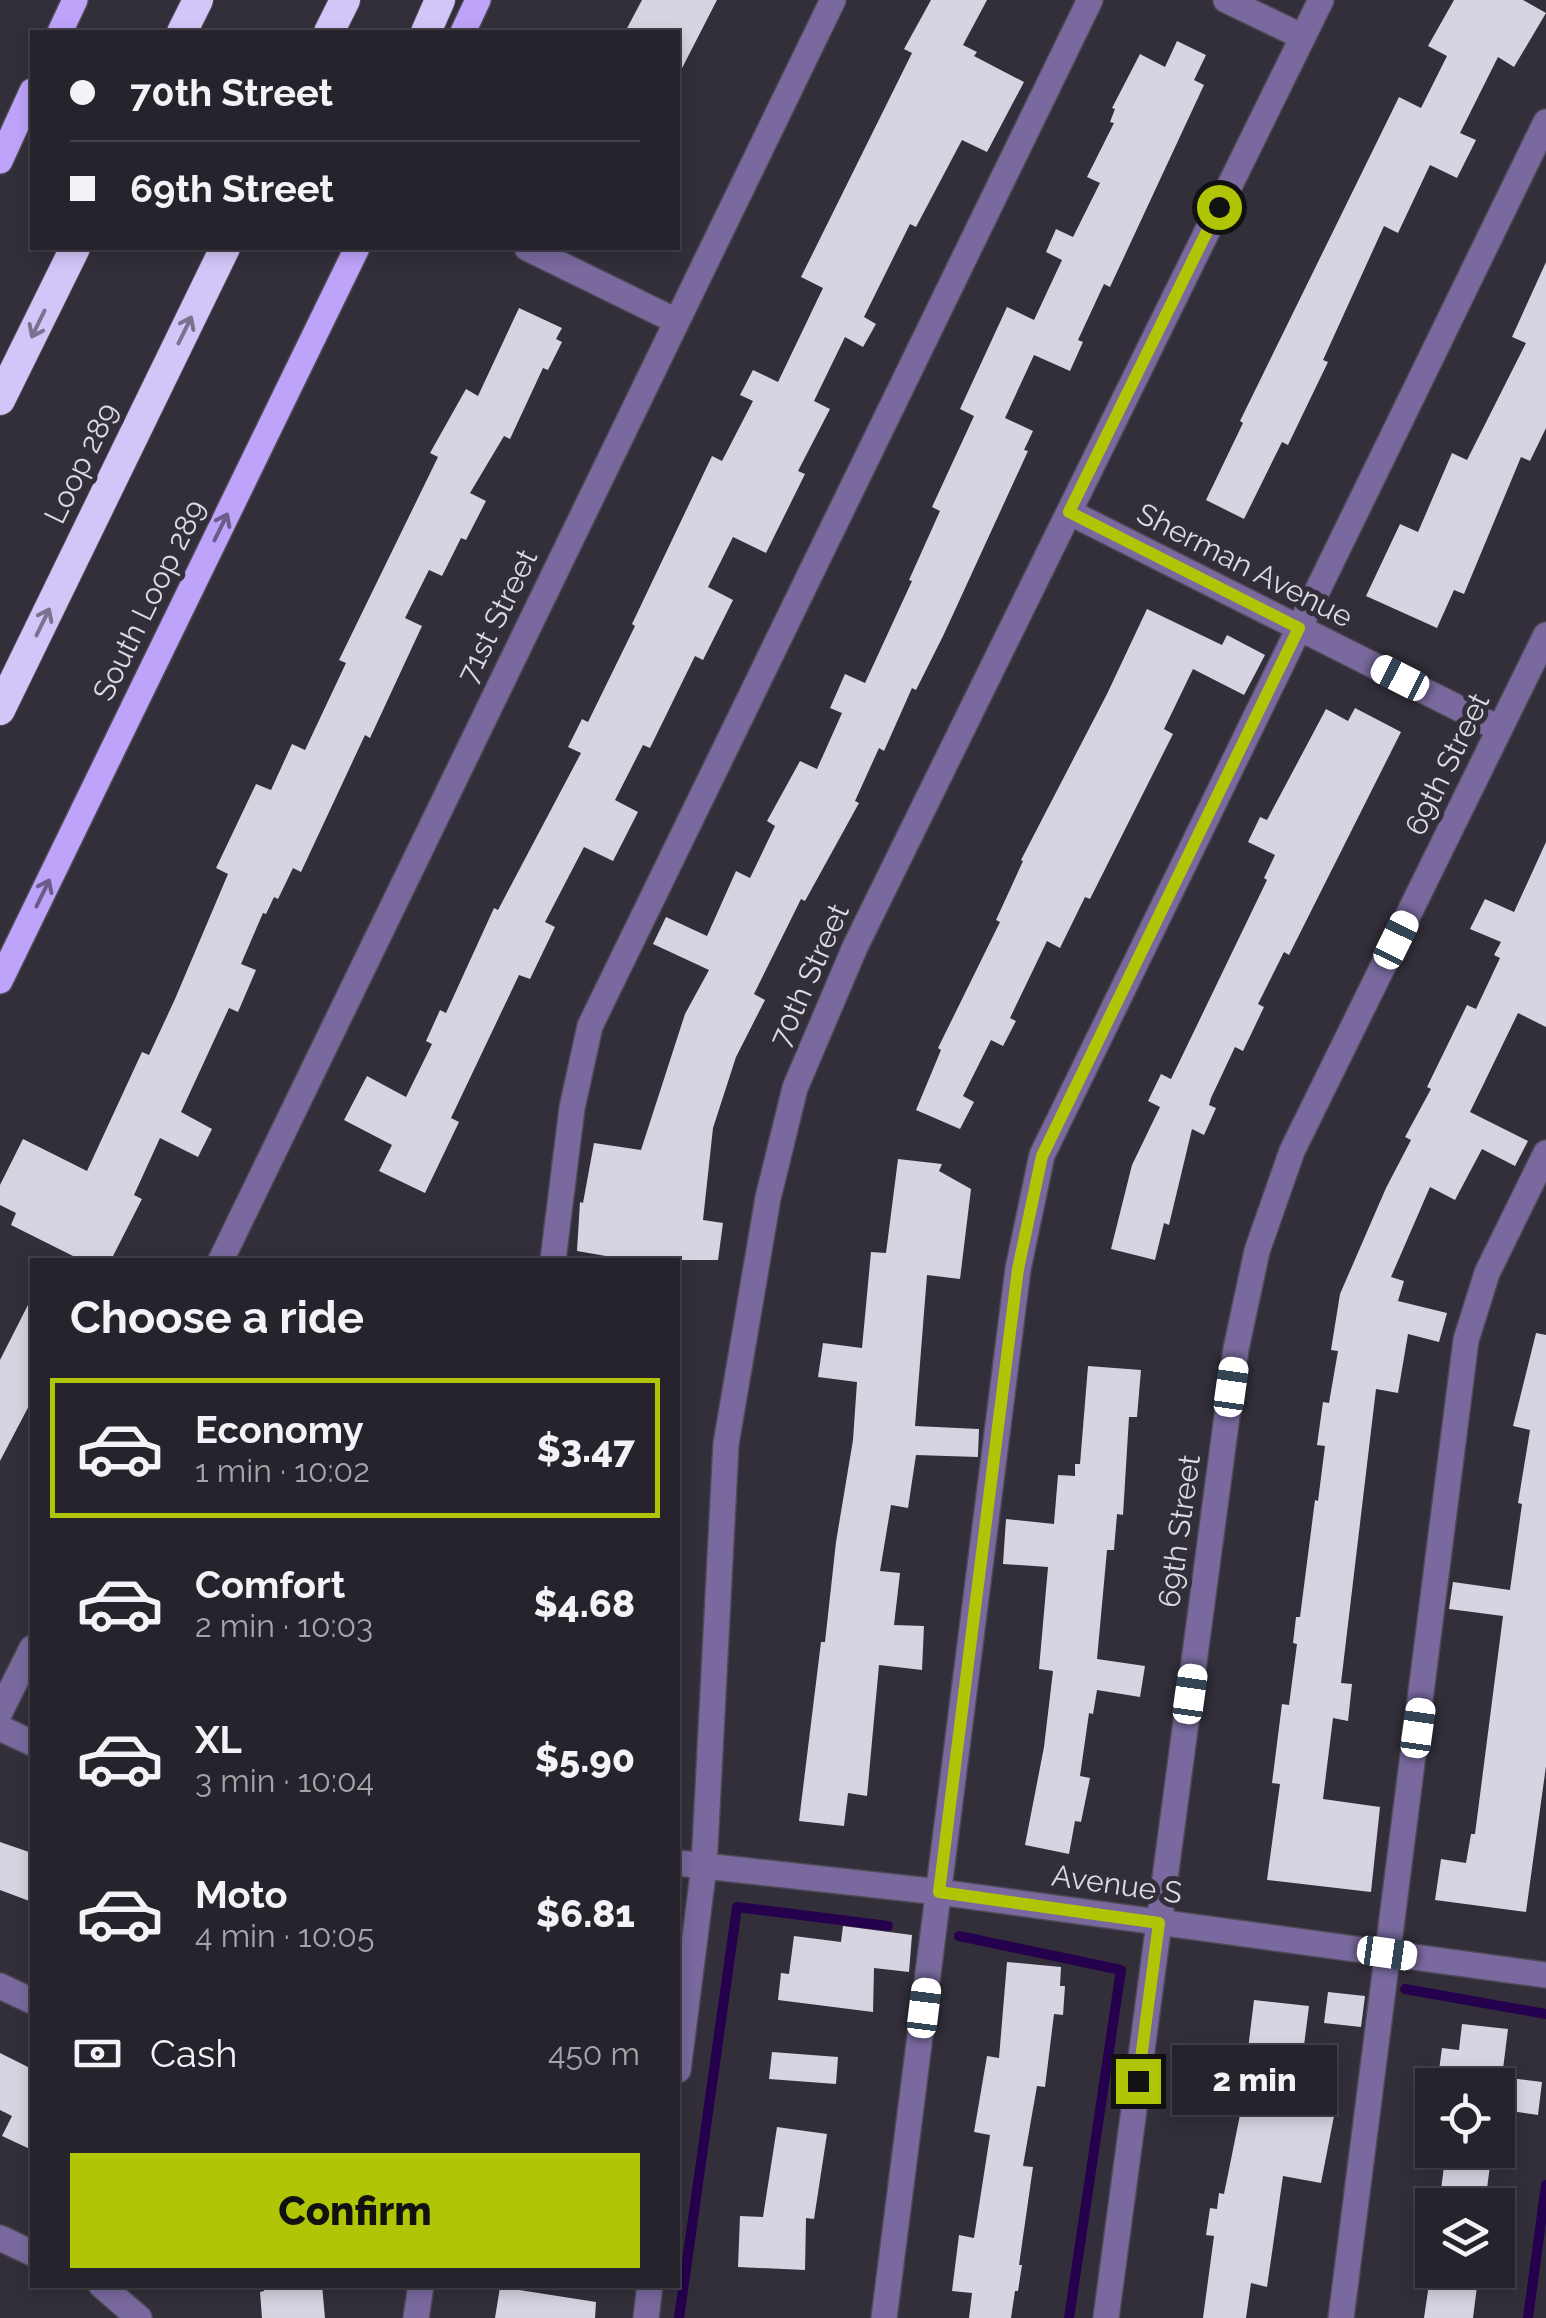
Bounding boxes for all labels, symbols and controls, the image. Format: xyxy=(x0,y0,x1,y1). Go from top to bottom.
text: 70th Street xyxy=(130,70,333,115)
text: 69th Street xyxy=(130,166,334,211)
route start xyxy=(1197,185,1242,230)
one-way arrow xyxy=(27,308,46,338)
one-way arrow xyxy=(176,316,195,345)
street label: Loop 289 xyxy=(37,397,125,529)
street label: South Loop 289 xyxy=(85,494,213,706)
street label: Sherman Avenue xyxy=(1131,496,1359,634)
one-way arrow xyxy=(212,512,231,542)
street label: 71st Street xyxy=(450,543,544,689)
one-way arrow xyxy=(34,608,53,637)
car xyxy=(1366,651,1434,705)
street label: 69th Street xyxy=(1398,687,1496,841)
one-way arrow xyxy=(34,879,53,909)
street label: 70th Street xyxy=(762,898,856,1052)
car xyxy=(1369,906,1423,974)
text: Choose a ride xyxy=(70,1291,364,1344)
car xyxy=(1212,1355,1250,1419)
icon: car xyxy=(75,1403,165,1493)
text: Economy xyxy=(195,1407,364,1452)
text: $3.47 xyxy=(536,1426,635,1471)
text: 1 min · 10:02 xyxy=(195,1452,370,1489)
street label: 69th Street xyxy=(1151,1452,1207,1610)
icon: car xyxy=(75,1558,165,1648)
text: Comfort xyxy=(195,1562,345,1607)
text: $4.68 xyxy=(533,1581,635,1626)
text: 2 min · 10:03 xyxy=(195,1607,373,1644)
car xyxy=(1171,1662,1209,1726)
car xyxy=(1399,1696,1437,1760)
icon: car xyxy=(75,1713,165,1803)
text: XL xyxy=(195,1717,242,1762)
text: $5.90 xyxy=(535,1736,635,1781)
text: 3 min · 10:04 xyxy=(195,1762,374,1799)
street label: Avenue S xyxy=(1050,1858,1184,1910)
icon: car xyxy=(75,1868,165,1958)
text: Moto xyxy=(195,1872,288,1917)
text: $6.81 xyxy=(536,1891,635,1936)
text: 4 min · 10:05 xyxy=(195,1917,374,1954)
car xyxy=(1355,1934,1419,1972)
car xyxy=(905,1976,943,2040)
icon: cash xyxy=(70,2026,125,2081)
text: Cash xyxy=(150,2031,237,2076)
text: 450 m xyxy=(548,2035,640,2072)
callout: 2 min xyxy=(1173,2046,1338,2116)
route end xyxy=(1116,2059,1161,2104)
text: 2 min xyxy=(1212,2061,1297,2098)
map controls xyxy=(1415,2068,1515,2288)
button: locate xyxy=(1415,2068,1515,2168)
button: Confirm xyxy=(70,2153,640,2268)
button: layers xyxy=(1415,2188,1515,2288)

